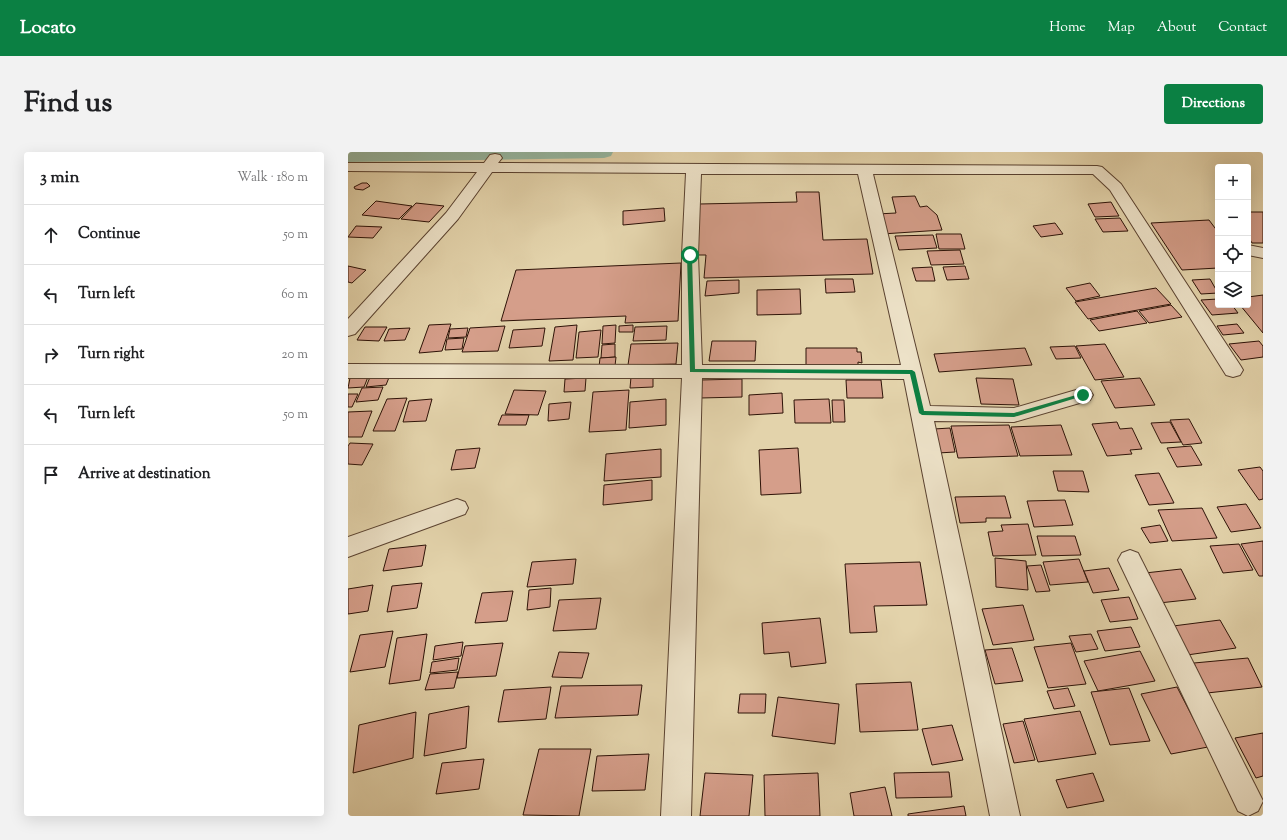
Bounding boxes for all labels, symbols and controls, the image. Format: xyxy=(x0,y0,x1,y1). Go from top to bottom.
text: Locato xyxy=(20,15,76,42)
text: Home xyxy=(1049,18,1086,38)
text: Map xyxy=(1108,18,1135,38)
text: About xyxy=(1157,18,1196,38)
text: Contact xyxy=(1218,18,1267,38)
text: Find us xyxy=(24,84,112,124)
button: Directions xyxy=(1164,84,1263,124)
map controls xyxy=(1215,164,1251,308)
button: + xyxy=(1215,164,1251,200)
text: 3 min xyxy=(40,166,79,190)
text: Walk · 180 m xyxy=(237,169,308,187)
button: − xyxy=(1215,200,1251,236)
icon: ahead xyxy=(40,224,62,246)
text: Continue xyxy=(78,224,140,245)
text: 50 m xyxy=(283,226,308,244)
button: locate xyxy=(1215,236,1251,272)
route start xyxy=(681,246,699,264)
button: layers xyxy=(1215,272,1251,308)
icon: left xyxy=(40,284,62,306)
text: Turn left xyxy=(78,284,135,305)
text: 60 m xyxy=(281,286,308,304)
icon: right xyxy=(40,344,62,366)
text: Turn right xyxy=(78,344,144,365)
text: 20 m xyxy=(282,346,308,364)
route end xyxy=(1074,386,1092,404)
icon: left xyxy=(40,404,62,426)
text: Turn left xyxy=(78,404,135,425)
text: 50 m xyxy=(283,406,308,424)
icon: arrive xyxy=(40,464,62,486)
text: Arrive at destination xyxy=(78,464,211,485)

